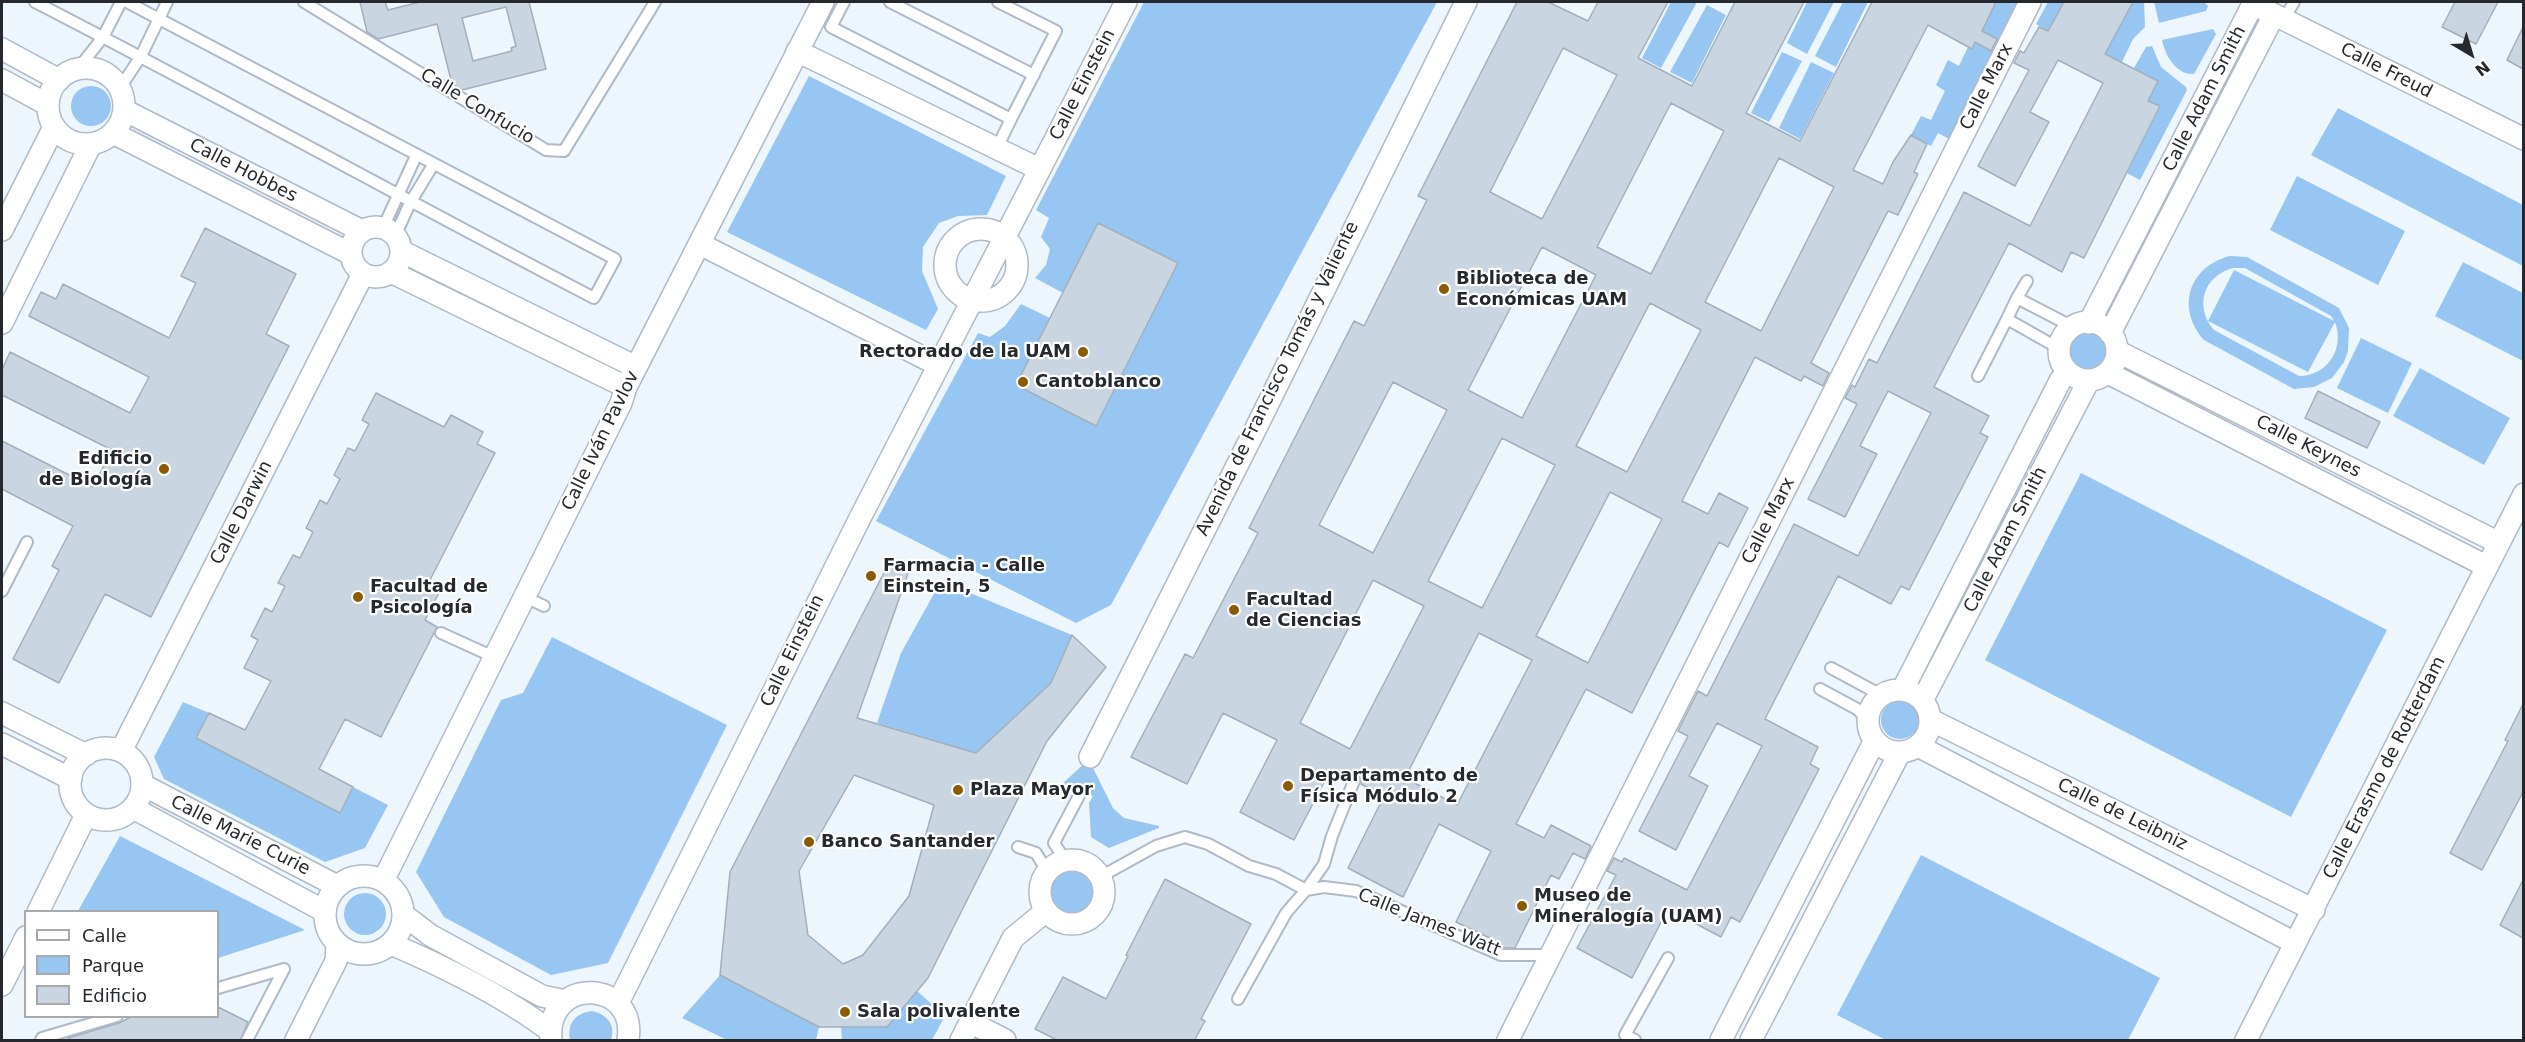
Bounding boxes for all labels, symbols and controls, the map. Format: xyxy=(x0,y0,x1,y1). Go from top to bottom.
street label: Calle Adam Smith xyxy=(2159,23,2251,175)
north arrow xyxy=(2441,24,2501,84)
street label: Calle Einstein xyxy=(1046,26,1120,144)
street label: Calle Freud xyxy=(2336,39,2436,103)
street label: Calle Marx xyxy=(1956,40,2018,134)
text: N xyxy=(2471,57,2494,80)
street label: Calle Confucio xyxy=(416,65,538,149)
street label: Calle Hobbes xyxy=(185,135,301,207)
street label: Avenida de Francisco Tomás y Valiente xyxy=(1192,218,1364,540)
place label: Biblioteca de Económicas UAM xyxy=(1456,268,1627,310)
marker: Biblioteca de Económicas UAM xyxy=(1437,282,1451,296)
place label: Rectorado de la UAM xyxy=(859,341,1071,363)
marker: Rectorado de la UAM xyxy=(1076,345,1090,359)
street label: Calle Iván Pavlov xyxy=(558,368,644,514)
place label: Cantoblanco xyxy=(1035,371,1161,393)
marker: Cantoblanco xyxy=(1016,375,1030,389)
street label: Calle Keynes xyxy=(2252,411,2364,483)
place label: Edificio de Biología xyxy=(39,448,152,490)
street label: Calle Darwin xyxy=(207,457,277,569)
marker: Edificio de Biología xyxy=(157,462,171,476)
street label: Calle Adam Smith xyxy=(1960,464,2052,616)
street label: Calle Marx xyxy=(1738,474,1800,568)
place label: Farmacia - Calle Einstein, 5 xyxy=(883,555,1045,598)
marker: Farmacia - Calle Einstein, 5 xyxy=(864,569,878,583)
place label: Facultad de Psicología xyxy=(370,576,488,618)
place label: Facultad de Ciencias xyxy=(1246,589,1361,632)
marker: Facultad de Psicología xyxy=(351,590,365,604)
street label: Calle Einstein xyxy=(757,591,829,711)
marker: Facultad de Ciencias xyxy=(1227,603,1241,617)
street label: Calle Erasmo de Rotterdam xyxy=(2319,653,2451,883)
place label: Departamento de Física Módulo 2 xyxy=(1300,765,1478,808)
street label: Calle de Leibniz xyxy=(2054,774,2190,856)
place label: Plaza Mayor xyxy=(970,779,1093,801)
marker: Departamento de Física Módulo 2 xyxy=(1281,779,1295,793)
marker: Plaza Mayor xyxy=(951,783,965,797)
street label: Calle Marie Curie xyxy=(167,792,313,880)
place label: Banco Santander xyxy=(821,831,994,853)
marker: Banco Santander xyxy=(802,835,816,849)
street label: Calle James Watt xyxy=(1354,884,1504,962)
place label: Museo de Mineralogía (UAM) xyxy=(1534,885,1722,928)
marker: Museo de Mineralogía (UAM) xyxy=(1515,899,1529,913)
legend xyxy=(24,910,219,1018)
text: Calle xyxy=(82,925,127,946)
text: Parque xyxy=(82,955,144,976)
text: Edificio xyxy=(82,985,147,1006)
place label: Sala polivalente xyxy=(857,1001,1020,1023)
marker: Sala polivalente xyxy=(838,1005,852,1019)

